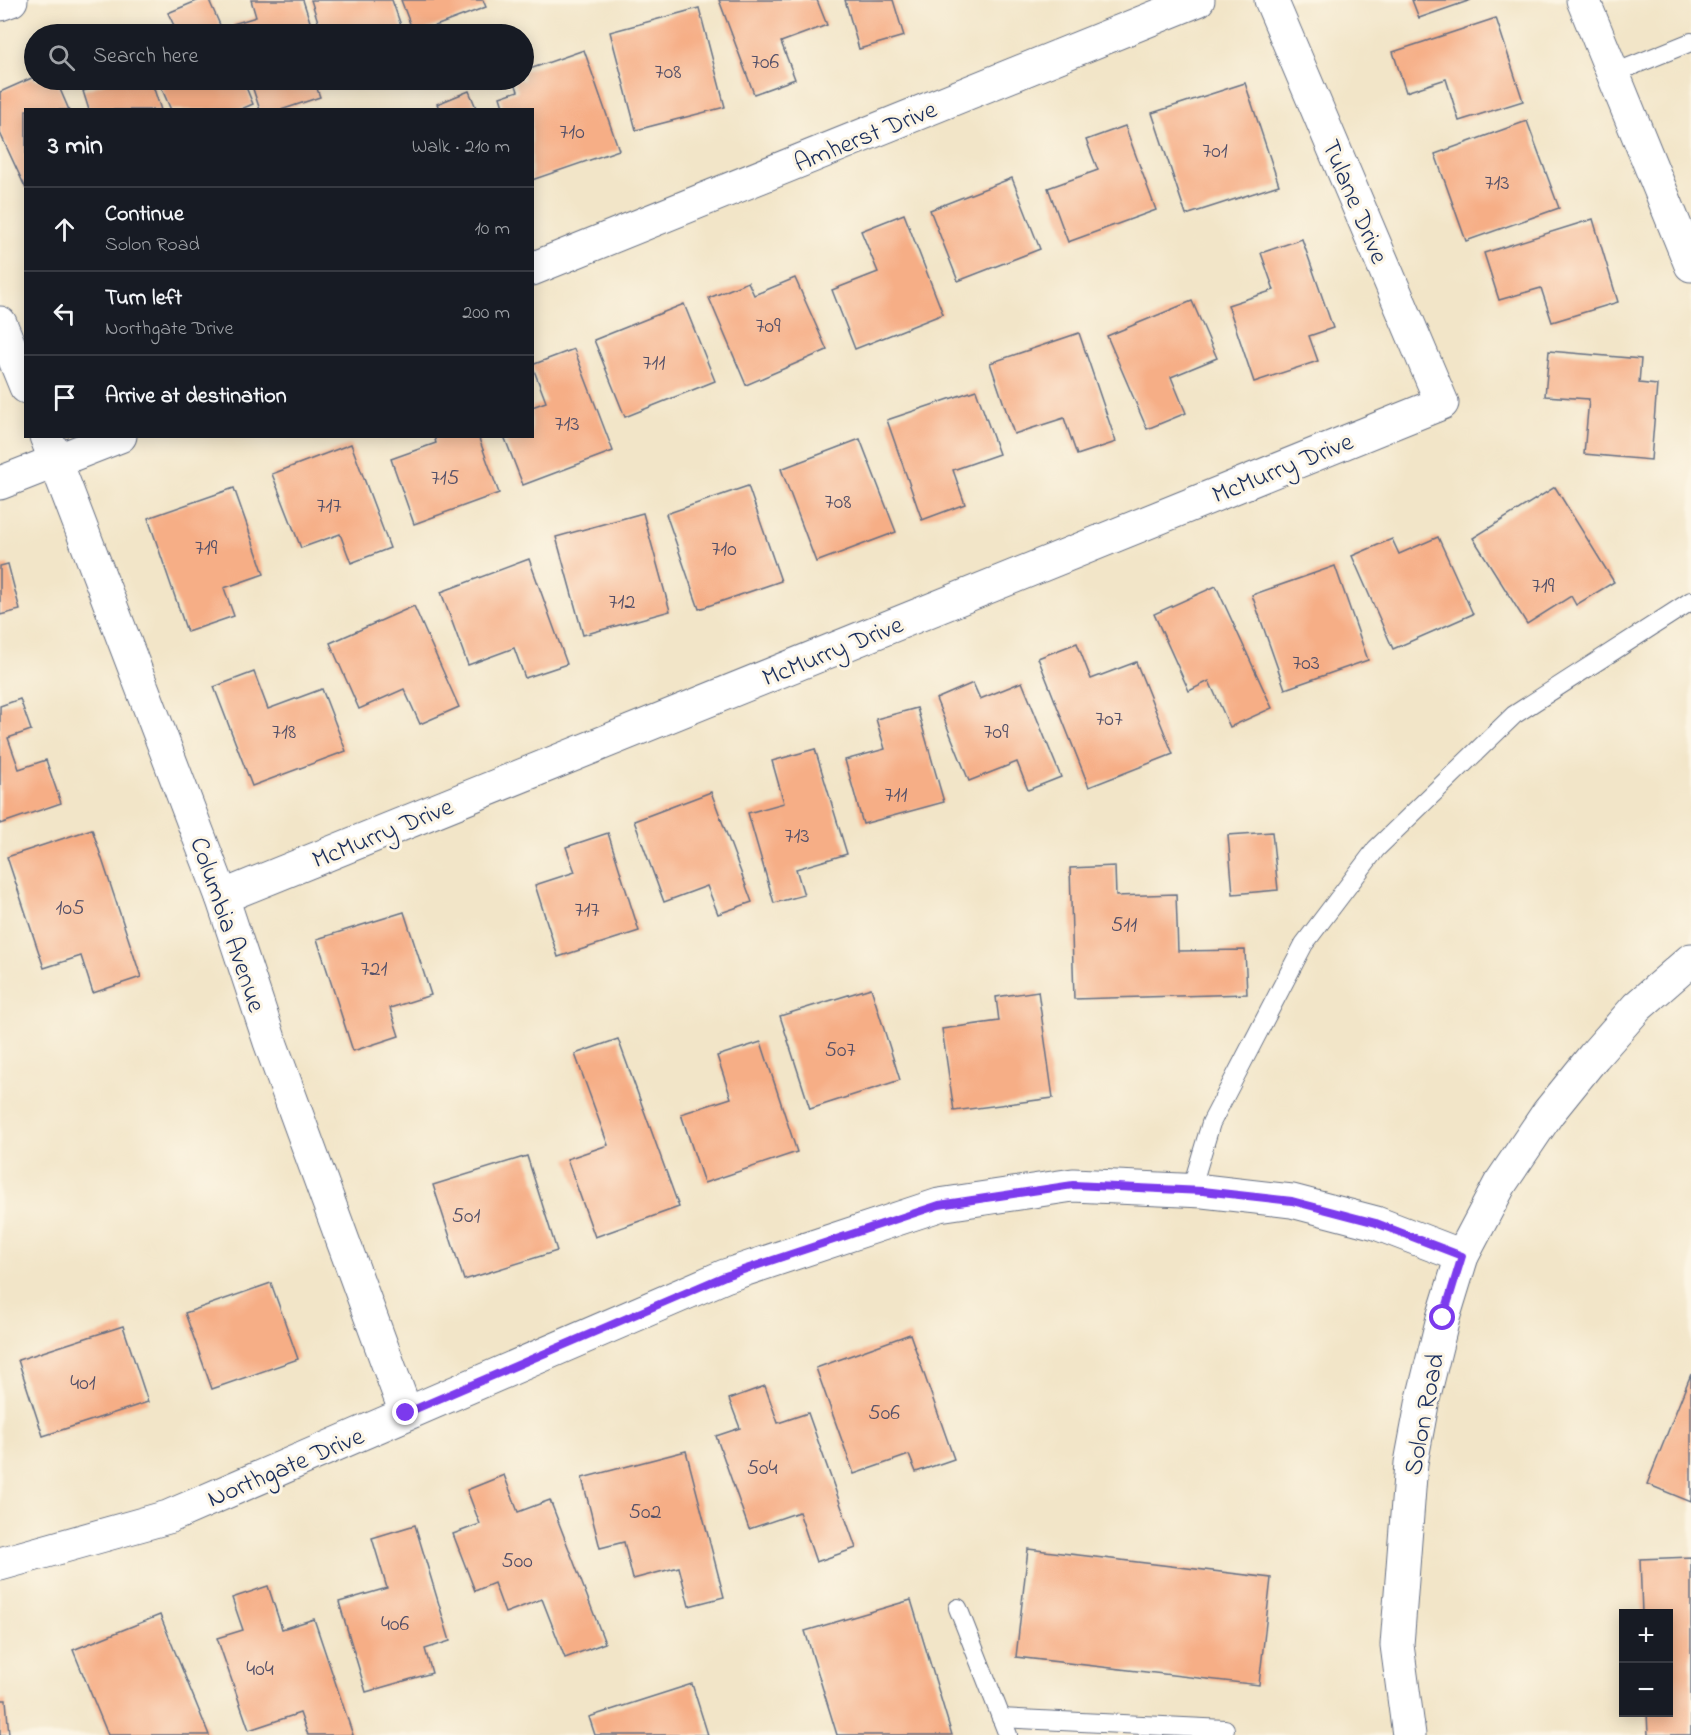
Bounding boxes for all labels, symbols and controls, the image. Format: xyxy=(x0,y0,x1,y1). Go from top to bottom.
search box xyxy=(24,24,534,90)
icon: search xyxy=(45,41,78,74)
text: Search here xyxy=(93,41,198,73)
house number: 706 xyxy=(751,47,779,79)
house number: 708 xyxy=(655,57,681,89)
street label: Amherst Drive xyxy=(789,92,944,184)
house number: 710 xyxy=(559,117,585,149)
text: 3 min xyxy=(48,128,103,166)
text: Walk · 210 m xyxy=(412,133,510,162)
street label: Tulane Drive xyxy=(1310,134,1397,271)
house number: 701 xyxy=(1202,136,1228,168)
house number: 713 xyxy=(1484,168,1510,200)
text: Continue xyxy=(105,199,184,231)
icon: ahead xyxy=(48,213,81,246)
text: 10 m xyxy=(474,215,510,244)
text: Solon Road xyxy=(105,231,200,260)
text: Turn left xyxy=(105,283,182,315)
icon: left xyxy=(48,297,81,330)
text: 200 m xyxy=(462,299,510,328)
house number: 709 xyxy=(755,311,781,343)
text: Northgate Drive xyxy=(105,315,234,344)
house number: 711 xyxy=(642,348,666,380)
icon: arrive xyxy=(48,381,81,414)
text: Arrive at destination xyxy=(105,381,287,413)
house number: 713 xyxy=(554,409,580,441)
street label: McMurry Drive xyxy=(1207,424,1360,515)
house number: 715 xyxy=(431,463,459,495)
house number: 708 xyxy=(825,487,851,519)
house number: 717 xyxy=(316,491,342,523)
house number: 719 xyxy=(195,533,218,565)
house number: 710 xyxy=(711,534,737,566)
house number: 719 xyxy=(1532,571,1555,603)
house number: 712 xyxy=(609,587,636,619)
street label: McMurry Drive xyxy=(757,607,910,698)
house number: 703 xyxy=(1292,648,1320,680)
house number: 707 xyxy=(1095,704,1123,736)
house number: 718 xyxy=(272,717,296,749)
house number: 709 xyxy=(983,717,1009,749)
house number: 711 xyxy=(884,780,908,812)
street label: McMurry Drive xyxy=(307,789,460,880)
house number: 713 xyxy=(784,821,810,853)
street label: Columbia Avenue xyxy=(178,832,274,1018)
house number: 105 xyxy=(55,893,85,925)
house number: 717 xyxy=(574,895,600,927)
house number: 511 xyxy=(1111,910,1137,942)
house number: 721 xyxy=(361,954,388,986)
house number: 507 xyxy=(824,1035,856,1067)
house number: 501 xyxy=(451,1201,481,1233)
route start xyxy=(1429,1304,1455,1330)
street label: Solon Road xyxy=(1396,1350,1456,1479)
house number: 401 xyxy=(70,1368,96,1400)
house number: 506 xyxy=(868,1398,900,1430)
route end xyxy=(392,1399,418,1425)
street label: Northgate Drive xyxy=(202,1418,371,1519)
house number: 504 xyxy=(746,1453,778,1485)
house number: 502 xyxy=(628,1497,662,1529)
house number: 500 xyxy=(501,1546,533,1578)
house number: 406 xyxy=(381,1609,409,1641)
map controls xyxy=(1619,1609,1673,1717)
button: + xyxy=(1619,1609,1673,1663)
house number: 404 xyxy=(246,1654,274,1686)
button: − xyxy=(1619,1663,1673,1717)

